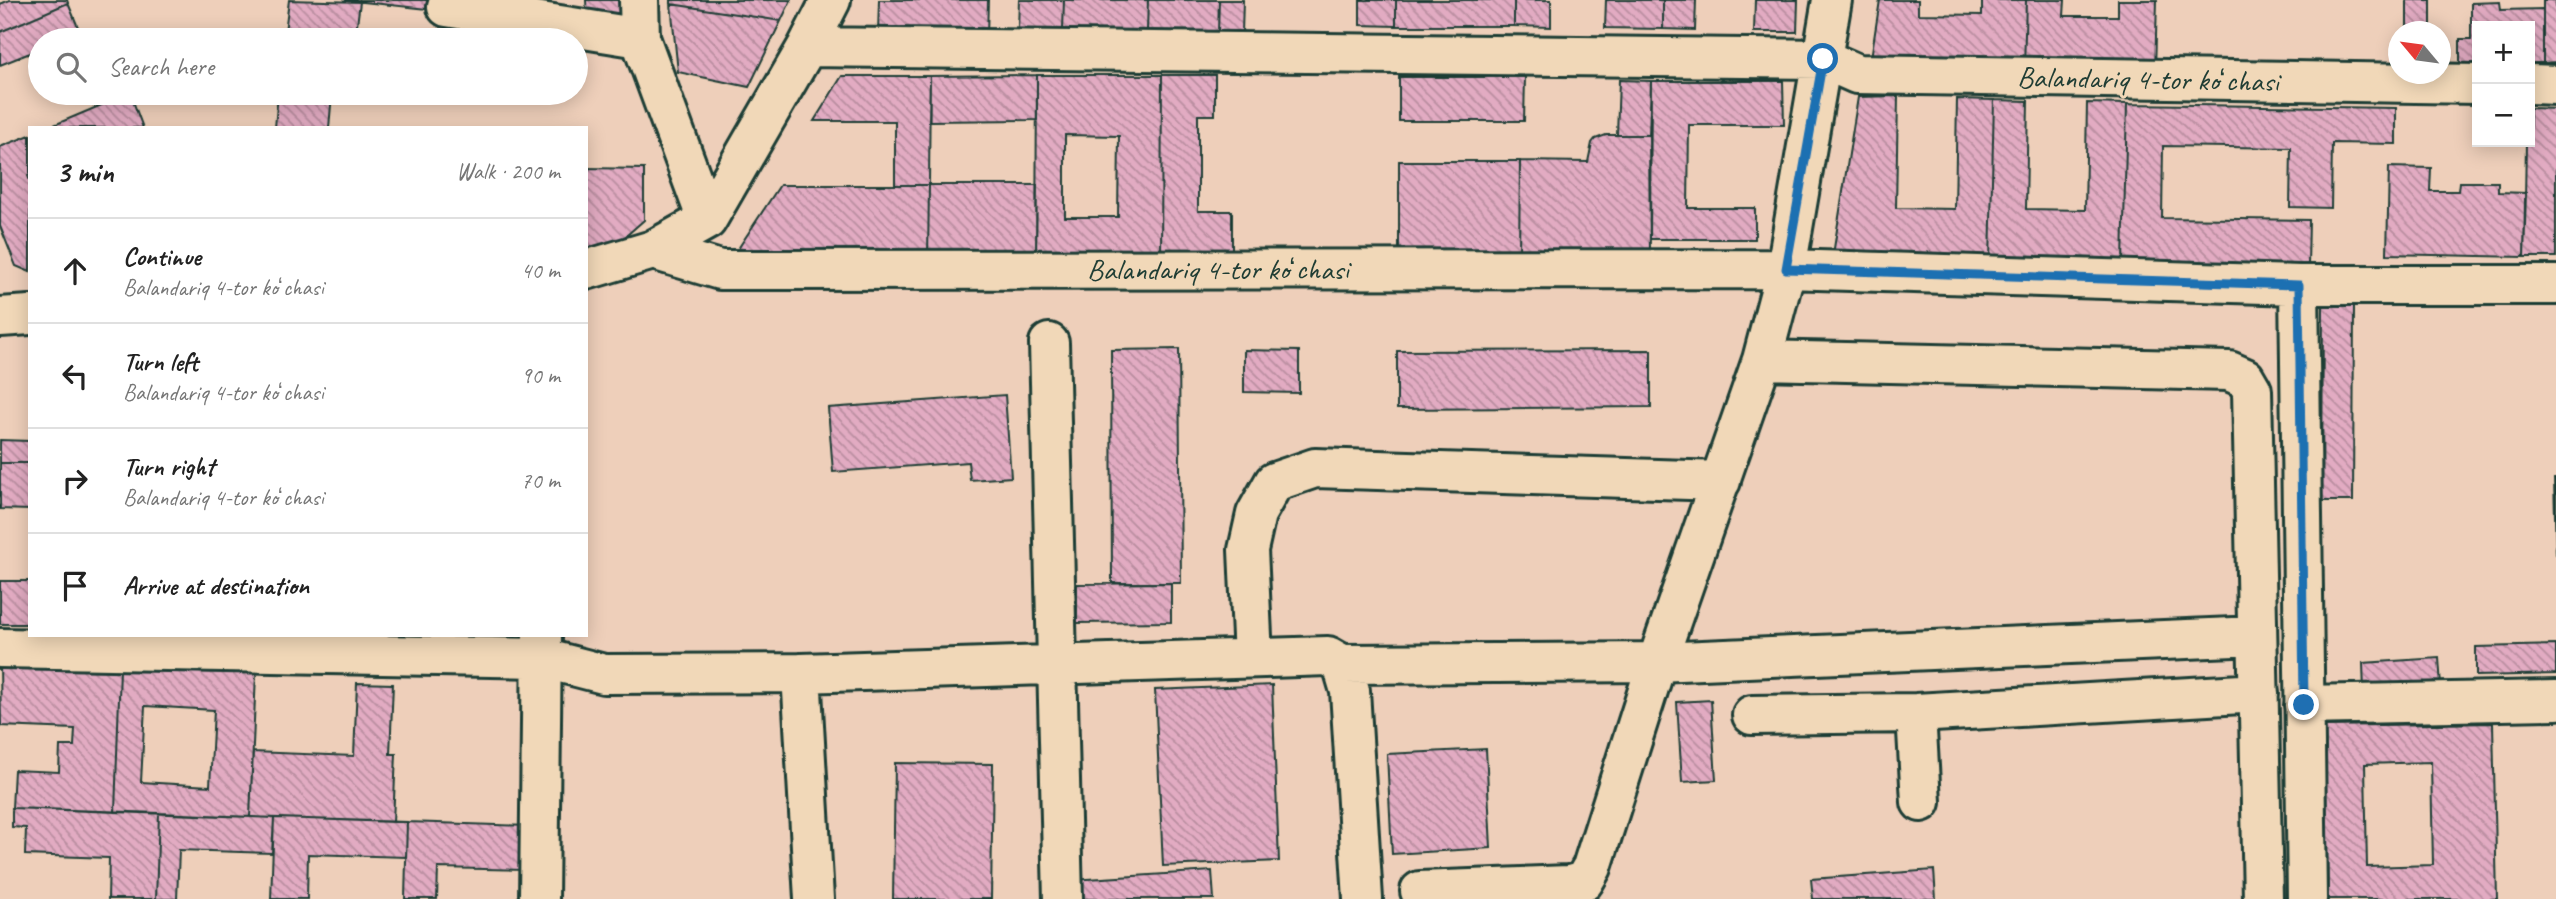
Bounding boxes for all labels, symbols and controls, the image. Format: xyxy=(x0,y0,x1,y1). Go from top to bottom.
north arrow xyxy=(2388,21,2451,84)
map controls xyxy=(2472,21,2535,147)
button: + xyxy=(2472,21,2535,84)
search box xyxy=(28,28,588,105)
route start xyxy=(1807,43,1838,74)
icon: search xyxy=(52,48,90,86)
text: Search here xyxy=(108,50,214,83)
street label: Balandariq 4-tor koʻchasi xyxy=(2017,58,2283,100)
button: − xyxy=(2472,84,2535,147)
text: 3 min xyxy=(56,153,113,191)
text: Walk · 200 m xyxy=(456,157,560,186)
text: Continue xyxy=(123,240,201,273)
street label: Balandariq 4-tor koʻchasi xyxy=(1087,250,1352,288)
icon: ahead xyxy=(56,252,94,290)
text: 40 m xyxy=(521,256,560,285)
text: Balandariq 4-tor koʻchasi xyxy=(123,273,324,302)
text: Turn left xyxy=(123,345,198,378)
icon: left xyxy=(56,357,94,395)
text: 90 m xyxy=(521,361,560,390)
text: Balandariq 4-tor koʻchasi xyxy=(123,378,324,407)
text: Turn right xyxy=(123,450,214,483)
icon: right xyxy=(56,462,94,500)
text: 70 m xyxy=(521,466,560,495)
text: Balandariq 4-tor koʻchasi xyxy=(123,483,324,512)
icon: arrive xyxy=(56,567,94,605)
text: Arrive at destination xyxy=(123,569,309,602)
route end xyxy=(2288,689,2319,720)

